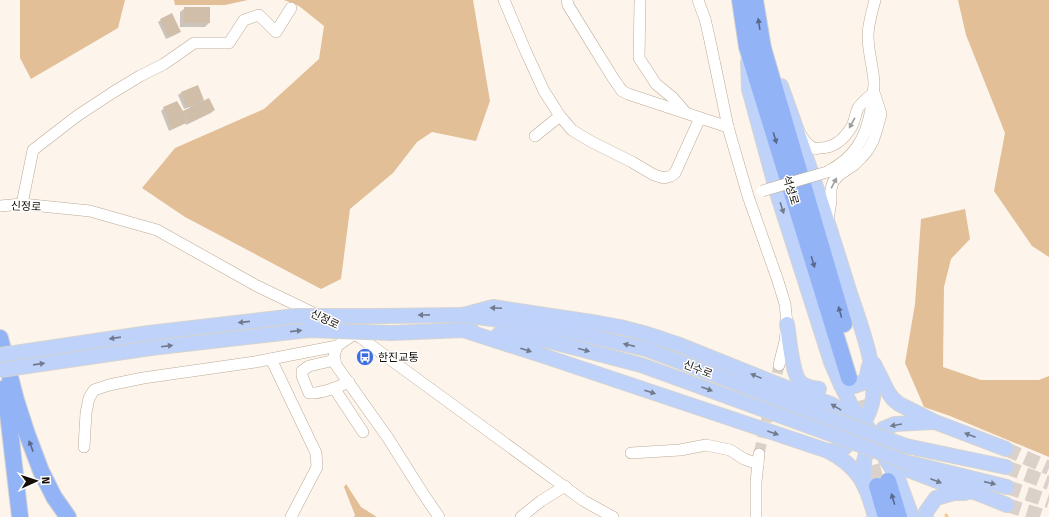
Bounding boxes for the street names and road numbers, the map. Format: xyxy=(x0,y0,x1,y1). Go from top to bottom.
street label: 석성로 xyxy=(780,174,801,207)
street label: 신정로 xyxy=(11,199,41,214)
street label: 신정로 xyxy=(308,307,341,332)
street label: 신수로 xyxy=(681,358,714,381)

